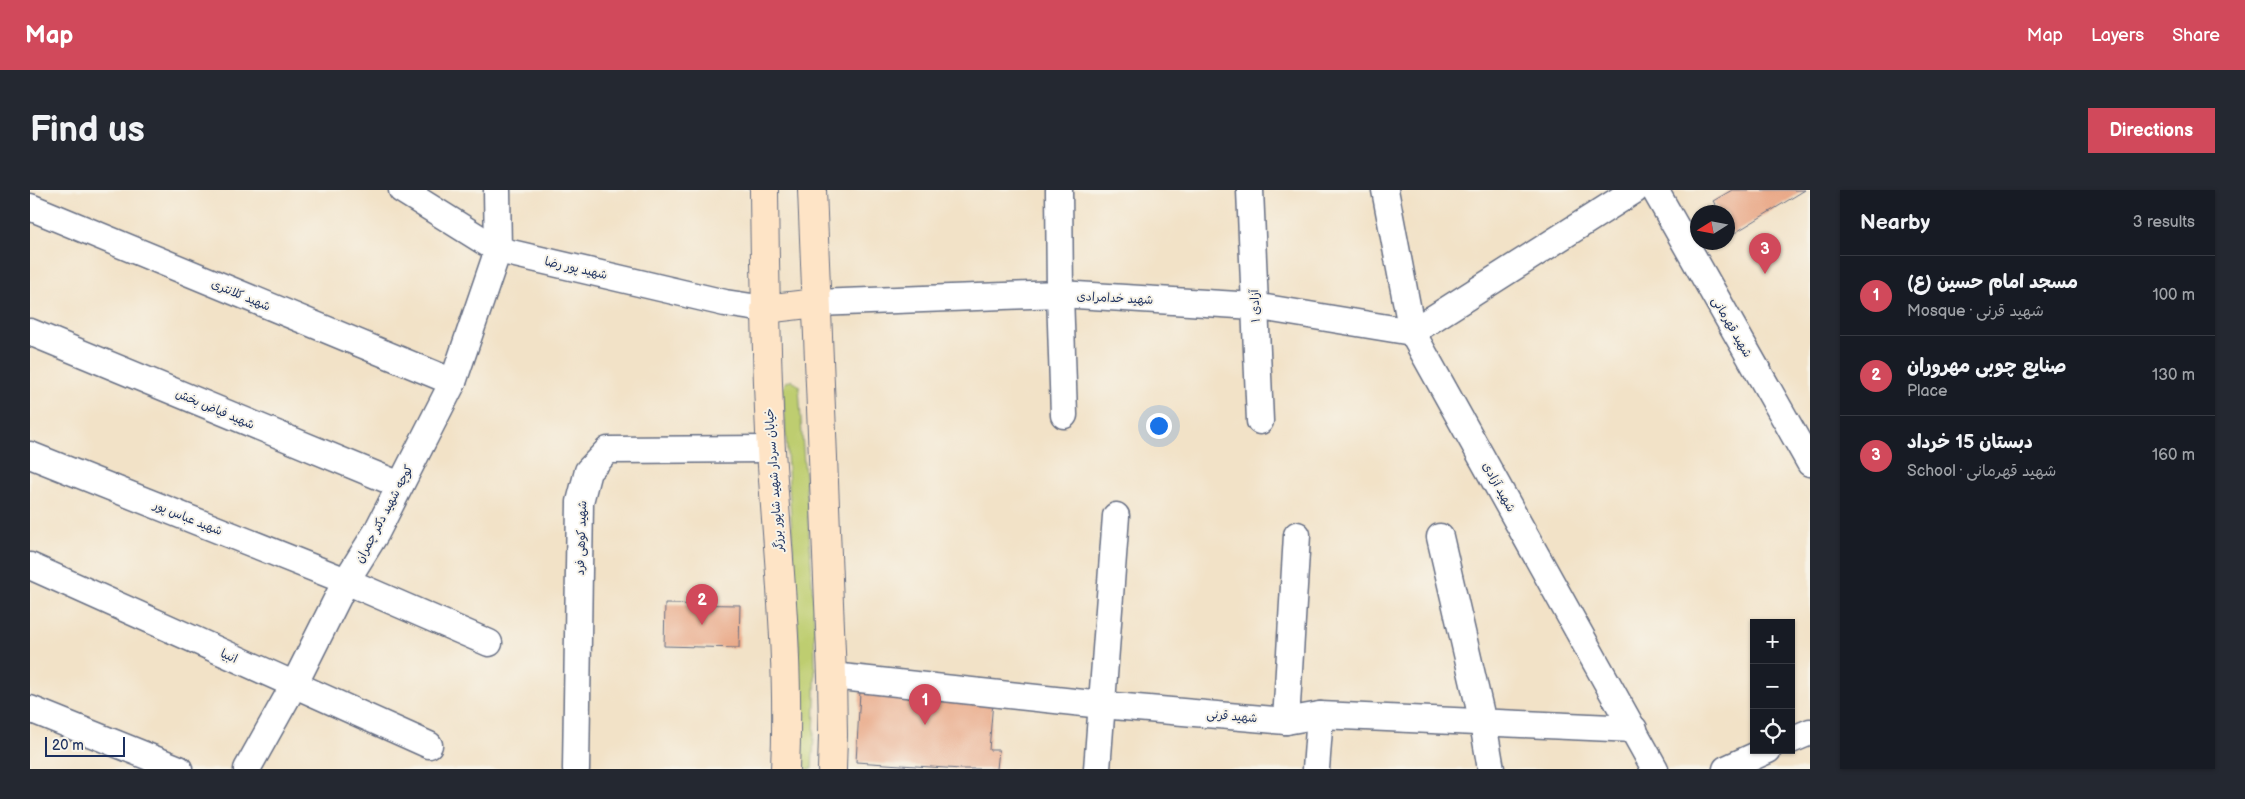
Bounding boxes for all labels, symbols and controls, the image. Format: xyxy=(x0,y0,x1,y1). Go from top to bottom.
text: Map xyxy=(25,21,73,50)
text: Map xyxy=(2027,25,2063,46)
text: Layers xyxy=(2091,25,2144,46)
text: Share xyxy=(2172,25,2220,46)
button: Directions xyxy=(2088,108,2215,153)
text: Find us xyxy=(30,109,145,152)
north arrow xyxy=(1690,205,1735,250)
text: Nearby xyxy=(1860,210,1930,235)
text: 3 results xyxy=(2133,213,2195,232)
pin: 3 xyxy=(1749,233,1781,274)
street label: شهید پور رضا xyxy=(543,254,609,283)
text: مسجد امام حسین (ع) xyxy=(1907,271,2078,294)
street label: شهید کلانتری xyxy=(209,276,273,315)
text: 1 xyxy=(1873,286,1879,305)
text: 100 m xyxy=(2152,286,2195,305)
street label: آزادی ۱ xyxy=(1247,288,1264,323)
street label: شهید خدامرادی xyxy=(1076,289,1154,308)
street label: شهید قهرمانی xyxy=(1708,294,1755,360)
text: Mosque · شهید قرنی xyxy=(1907,302,2044,321)
text: صنایع چوبی مهروران xyxy=(1907,355,2067,378)
text: 2 xyxy=(1871,366,1881,385)
text: 130 m xyxy=(2152,366,2195,385)
text: Place xyxy=(1907,382,1948,401)
street label: شهید فیاض بخش xyxy=(173,386,257,433)
street label: خیابان سردار شهید شاپور برزگر xyxy=(762,408,787,553)
your location xyxy=(1146,413,1172,439)
text: دبستان 15 خرداد xyxy=(1907,431,2033,454)
text: 3 xyxy=(1871,446,1881,465)
text: 160 m xyxy=(2152,446,2195,465)
street label: شهید آزادی xyxy=(1479,460,1518,515)
text: School · شهید قهرمانی xyxy=(1907,462,2056,481)
street label: کوچه شهید دکتر چمران xyxy=(352,463,417,566)
street label: شهید عباس پور xyxy=(150,498,224,539)
street label: شهید کوهی فرد xyxy=(573,500,590,576)
pin: 2 xyxy=(686,584,718,625)
map controls xyxy=(1750,619,1795,754)
button: + xyxy=(1750,619,1795,664)
street label: انبیا xyxy=(218,646,240,667)
button: − xyxy=(1750,664,1795,709)
pin: 1 xyxy=(909,684,941,725)
street label: شهید قرنی xyxy=(1206,707,1258,726)
button: locate xyxy=(1750,709,1795,754)
scale bar xyxy=(45,734,125,757)
text: 20 m xyxy=(52,737,84,754)

